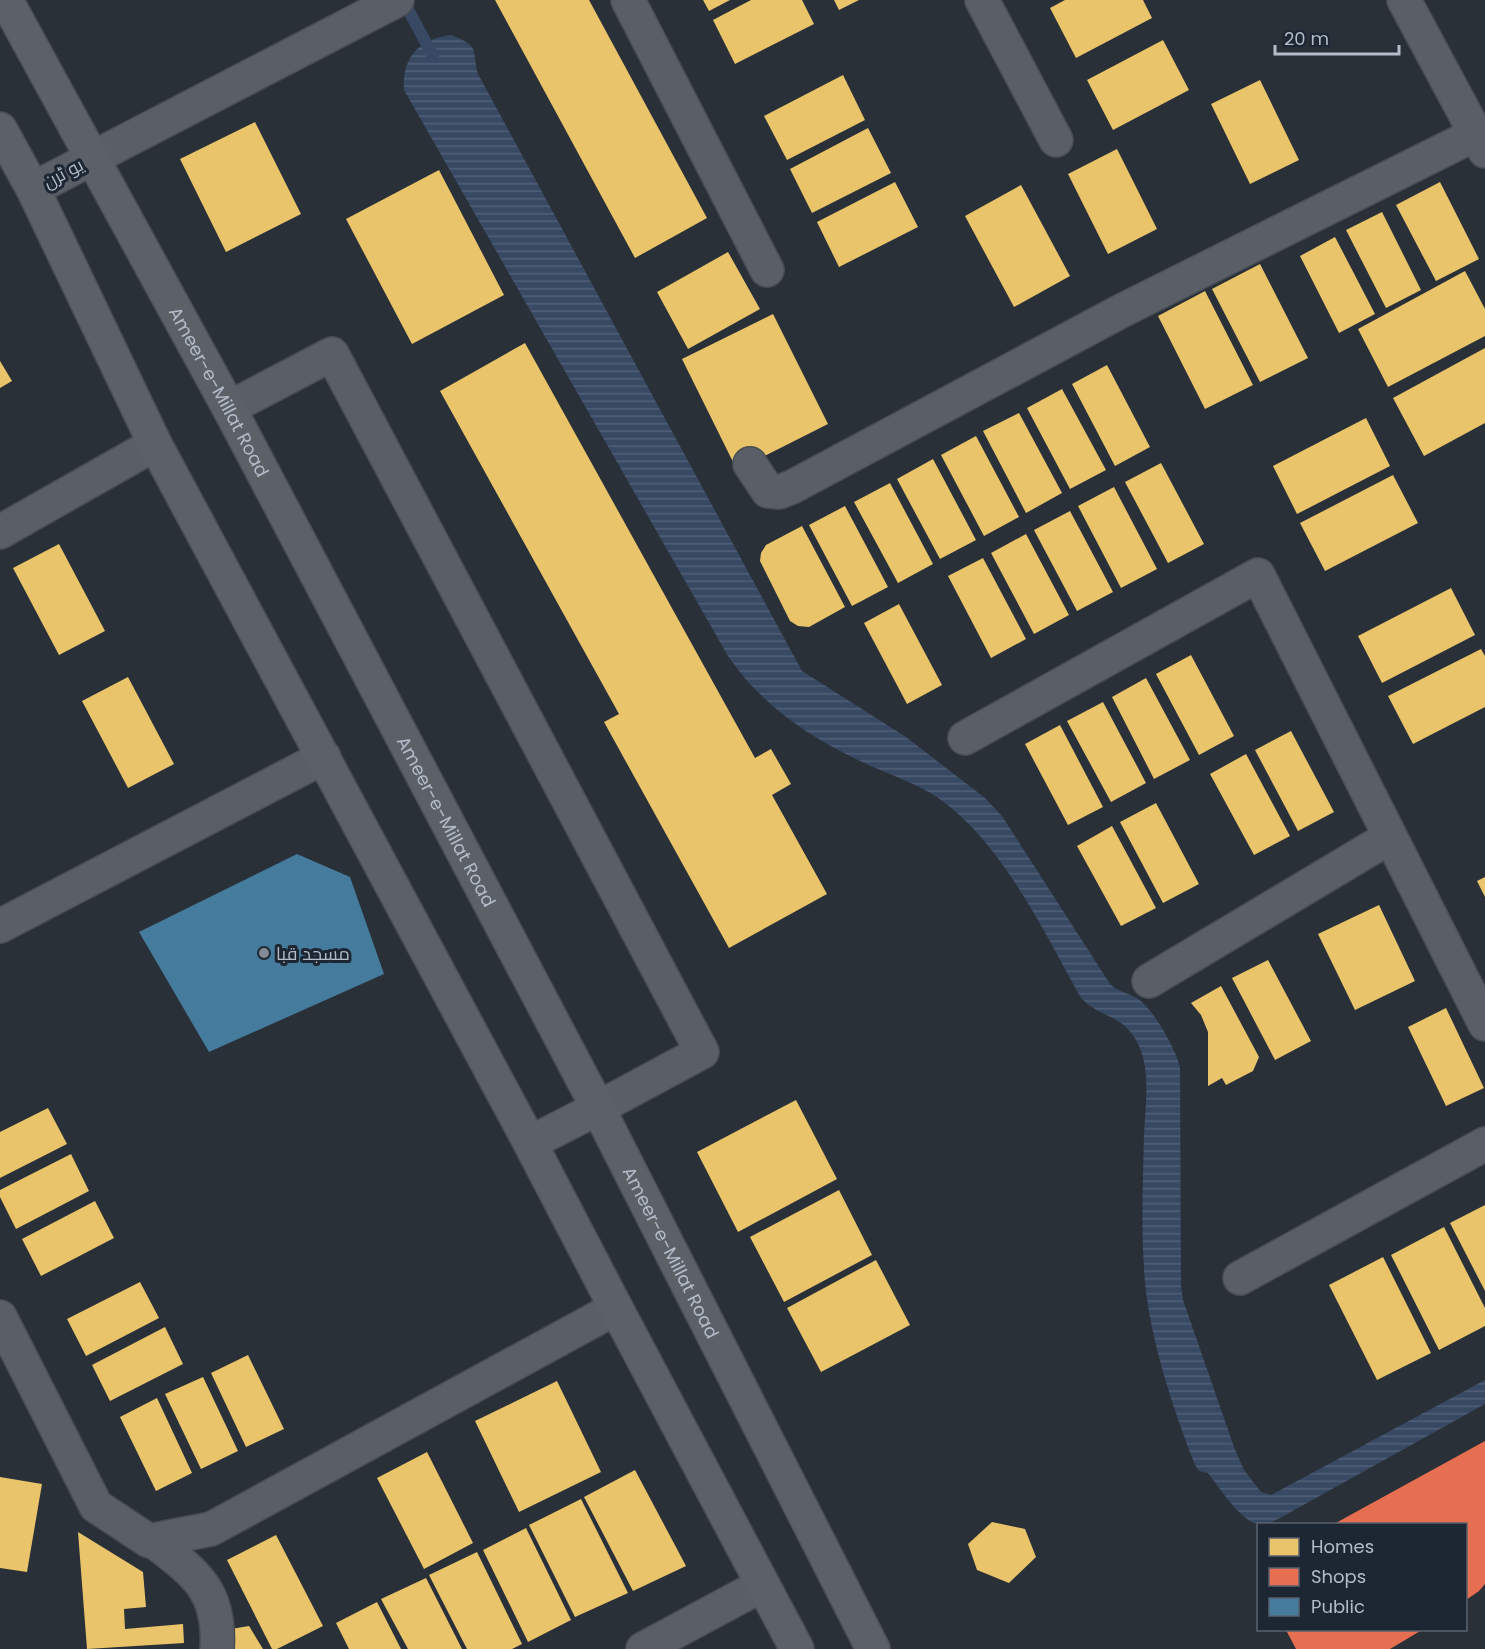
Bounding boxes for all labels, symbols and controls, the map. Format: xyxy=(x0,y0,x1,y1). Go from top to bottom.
scale bar xyxy=(1275,18,1400,56)
text: 20 m xyxy=(1284,26,1329,51)
street label: یو ٹرن xyxy=(38,152,88,194)
street label: Ameer-e-Millat Road xyxy=(163,302,276,481)
street label: Ameer-e-Millat Road xyxy=(391,731,502,911)
place label: مسجد قبا xyxy=(276,941,350,966)
marker: مسجد قبا xyxy=(257,946,271,960)
street label: Ameer-e-Millat Road xyxy=(617,1162,725,1343)
legend xyxy=(1257,1523,1467,1631)
text: Homes xyxy=(1311,1534,1374,1559)
text: Shops xyxy=(1311,1564,1366,1589)
text: Public xyxy=(1311,1594,1365,1619)

